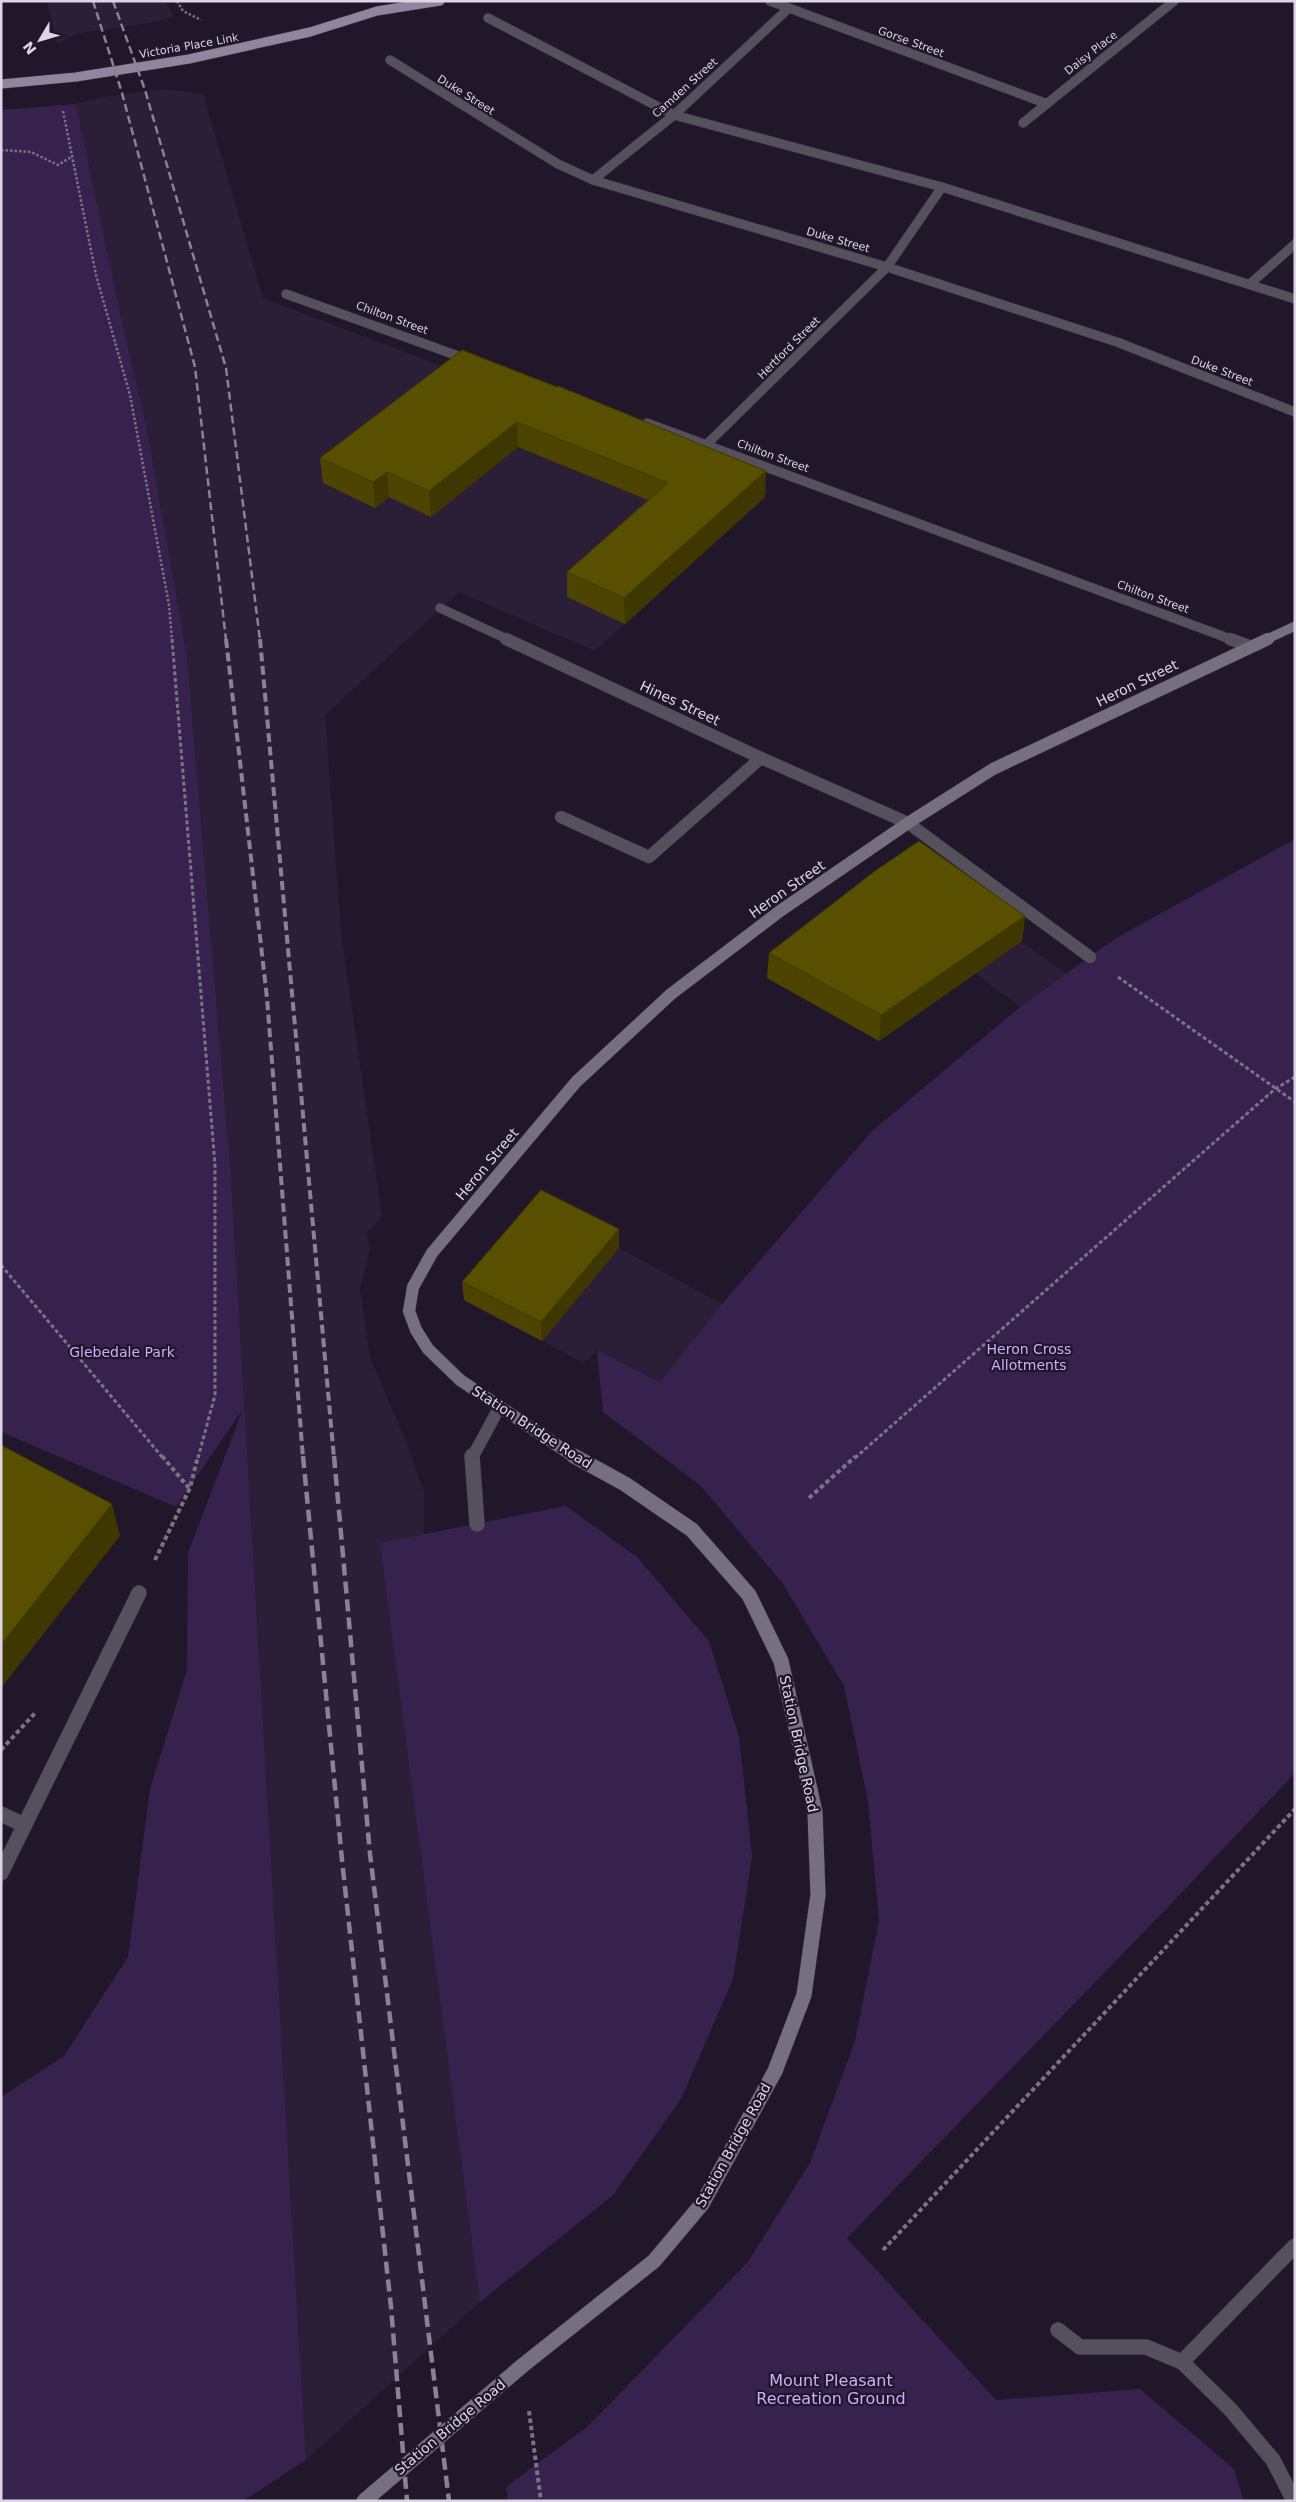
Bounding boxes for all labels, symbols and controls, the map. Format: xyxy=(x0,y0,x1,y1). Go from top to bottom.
north arrow xyxy=(15,15,65,65)
street label: Gorse Street xyxy=(876,24,946,60)
street label: Daisy Place xyxy=(1062,28,1120,78)
street label: Victoria Place Link xyxy=(138,31,240,61)
text: N xyxy=(20,38,40,58)
street label: Camden Street xyxy=(650,55,721,121)
street label: Duke Street xyxy=(435,72,498,118)
street label: Duke Street xyxy=(805,225,872,255)
street label: Chilton Street xyxy=(354,299,430,337)
street label: Hertford Street xyxy=(755,314,823,382)
street label: Duke Street xyxy=(1189,353,1255,389)
street label: Chilton Street xyxy=(735,437,811,475)
street label: Chilton Street xyxy=(1115,578,1191,616)
street label: Heron Street xyxy=(1093,656,1181,710)
street label: Hines Street xyxy=(638,678,723,729)
street label: Heron Street xyxy=(746,857,828,921)
street label: Heron Street xyxy=(452,1124,522,1203)
park label: Heron Cross Allotments xyxy=(987,1341,1071,1373)
park label: Glebedale Park xyxy=(69,1344,176,1360)
street label: Station Bridge Road xyxy=(469,1382,595,1472)
street label: Station Bridge Road xyxy=(777,1674,821,1814)
street label: Station Bridge Road xyxy=(692,2080,774,2210)
park label: Mount Pleasant Recreation Ground xyxy=(756,2371,906,2408)
street label: Station Bridge Road xyxy=(391,2376,509,2478)

